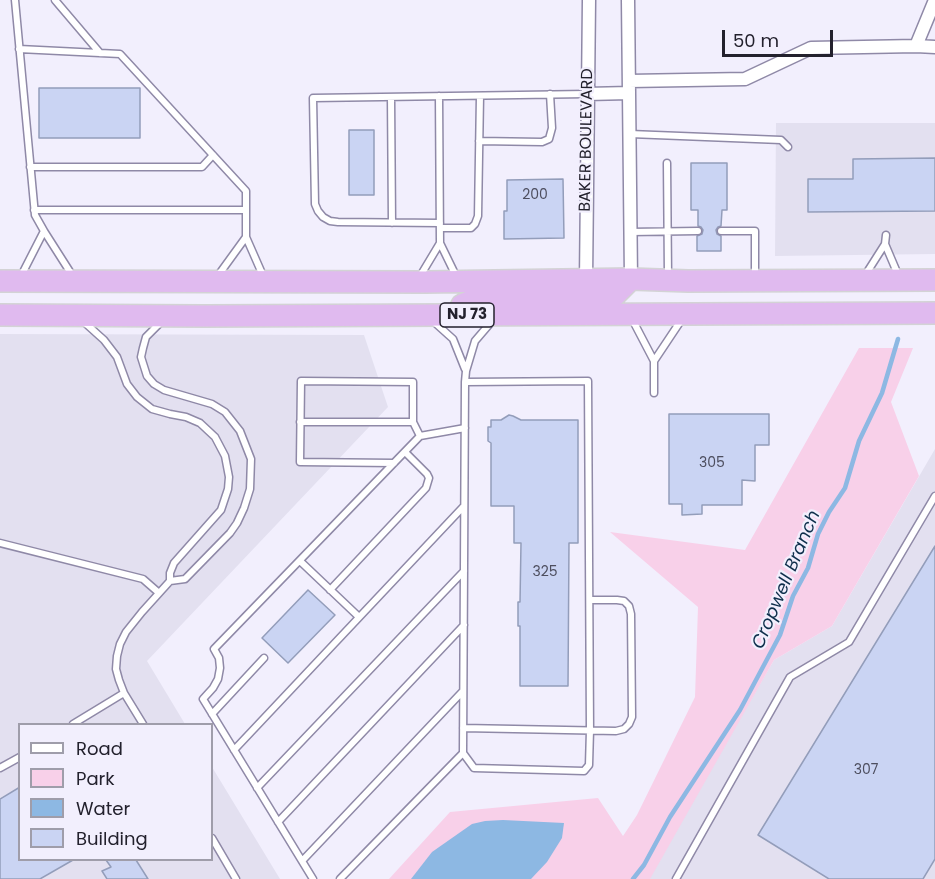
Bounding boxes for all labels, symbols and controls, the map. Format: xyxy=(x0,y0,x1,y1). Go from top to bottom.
scale bar xyxy=(725,18,836,56)
text: 50 m xyxy=(733,28,779,53)
street label: BAKER BOULEVARD xyxy=(576,68,598,212)
house number: 200 xyxy=(522,187,548,203)
road number: NJ 73 xyxy=(440,303,494,327)
house number: 305 xyxy=(699,455,725,471)
water label: Cropwell Branch xyxy=(748,508,826,652)
house number: 325 xyxy=(532,564,558,580)
legend xyxy=(18,723,213,861)
text: Road xyxy=(76,736,123,761)
house number: 307 xyxy=(854,762,878,778)
text: Park xyxy=(76,766,115,791)
text: Water xyxy=(76,796,130,821)
text: Building xyxy=(76,826,148,851)

